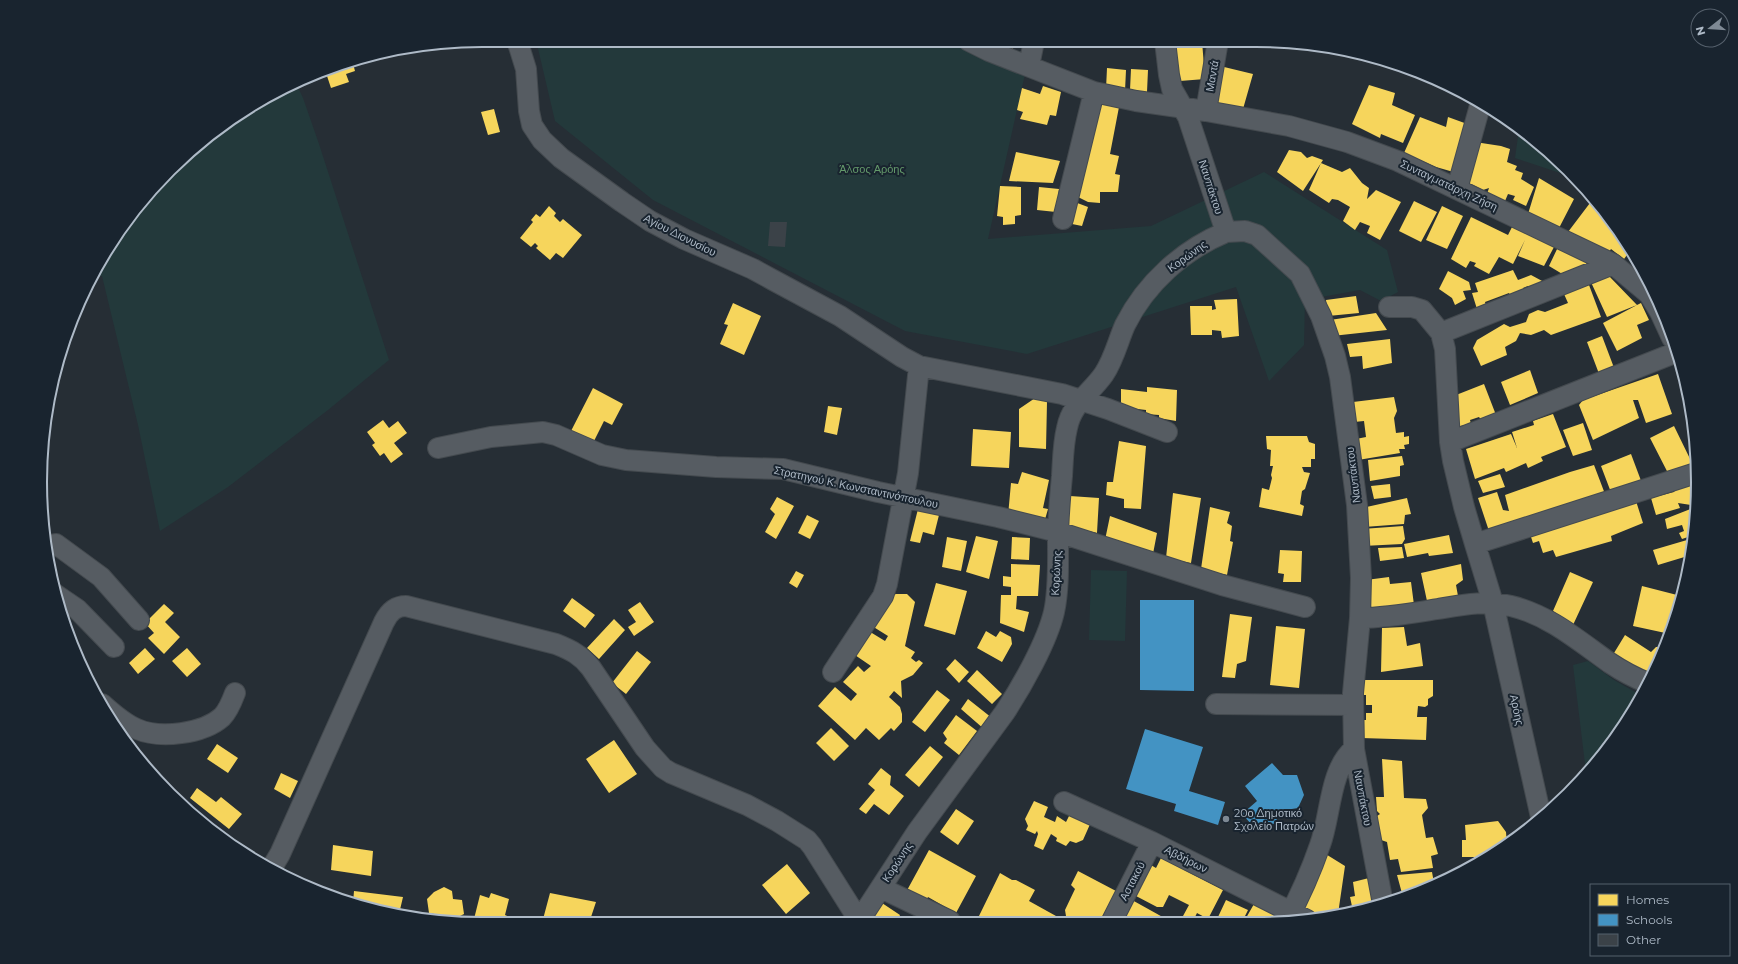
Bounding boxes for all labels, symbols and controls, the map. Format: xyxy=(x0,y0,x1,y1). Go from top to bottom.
north arrow xyxy=(1690,8,1730,48)
text: N xyxy=(1692,25,1708,37)
street label: Μαντά xyxy=(1202,59,1222,93)
street label: Συνταγματάρχη Ζήση xyxy=(1398,156,1500,214)
street label: Ναυπάκτου xyxy=(1196,158,1226,216)
park label: Άλσος Αρόης xyxy=(839,162,905,176)
street label: Αγίου Διονυσίου xyxy=(641,211,719,259)
street label: Κορώνης xyxy=(1165,237,1209,275)
street label: Ναυπάκτου xyxy=(1343,446,1363,504)
street label: Στρατηγού Κ. Κωνσταντινόπουλου xyxy=(773,463,939,511)
street label: Κορώνης xyxy=(1048,550,1064,596)
street label: Αρόης xyxy=(1507,693,1527,727)
street label: Ναυπάκτου xyxy=(1351,769,1375,827)
place label: 20ο Δημοτικό Σχολείο Πατρών xyxy=(1234,806,1315,833)
marker: 20ο Δημοτικό Σχολείο Πατρών xyxy=(1221,814,1231,824)
street label: Κορώνης xyxy=(879,839,915,885)
street label: Αβδήρων xyxy=(1162,842,1210,876)
street label: Αστακού xyxy=(1116,859,1148,903)
legend xyxy=(1590,884,1730,956)
text: Homes xyxy=(1626,892,1669,907)
text: Schools xyxy=(1626,912,1672,927)
text: Other xyxy=(1626,932,1661,947)

